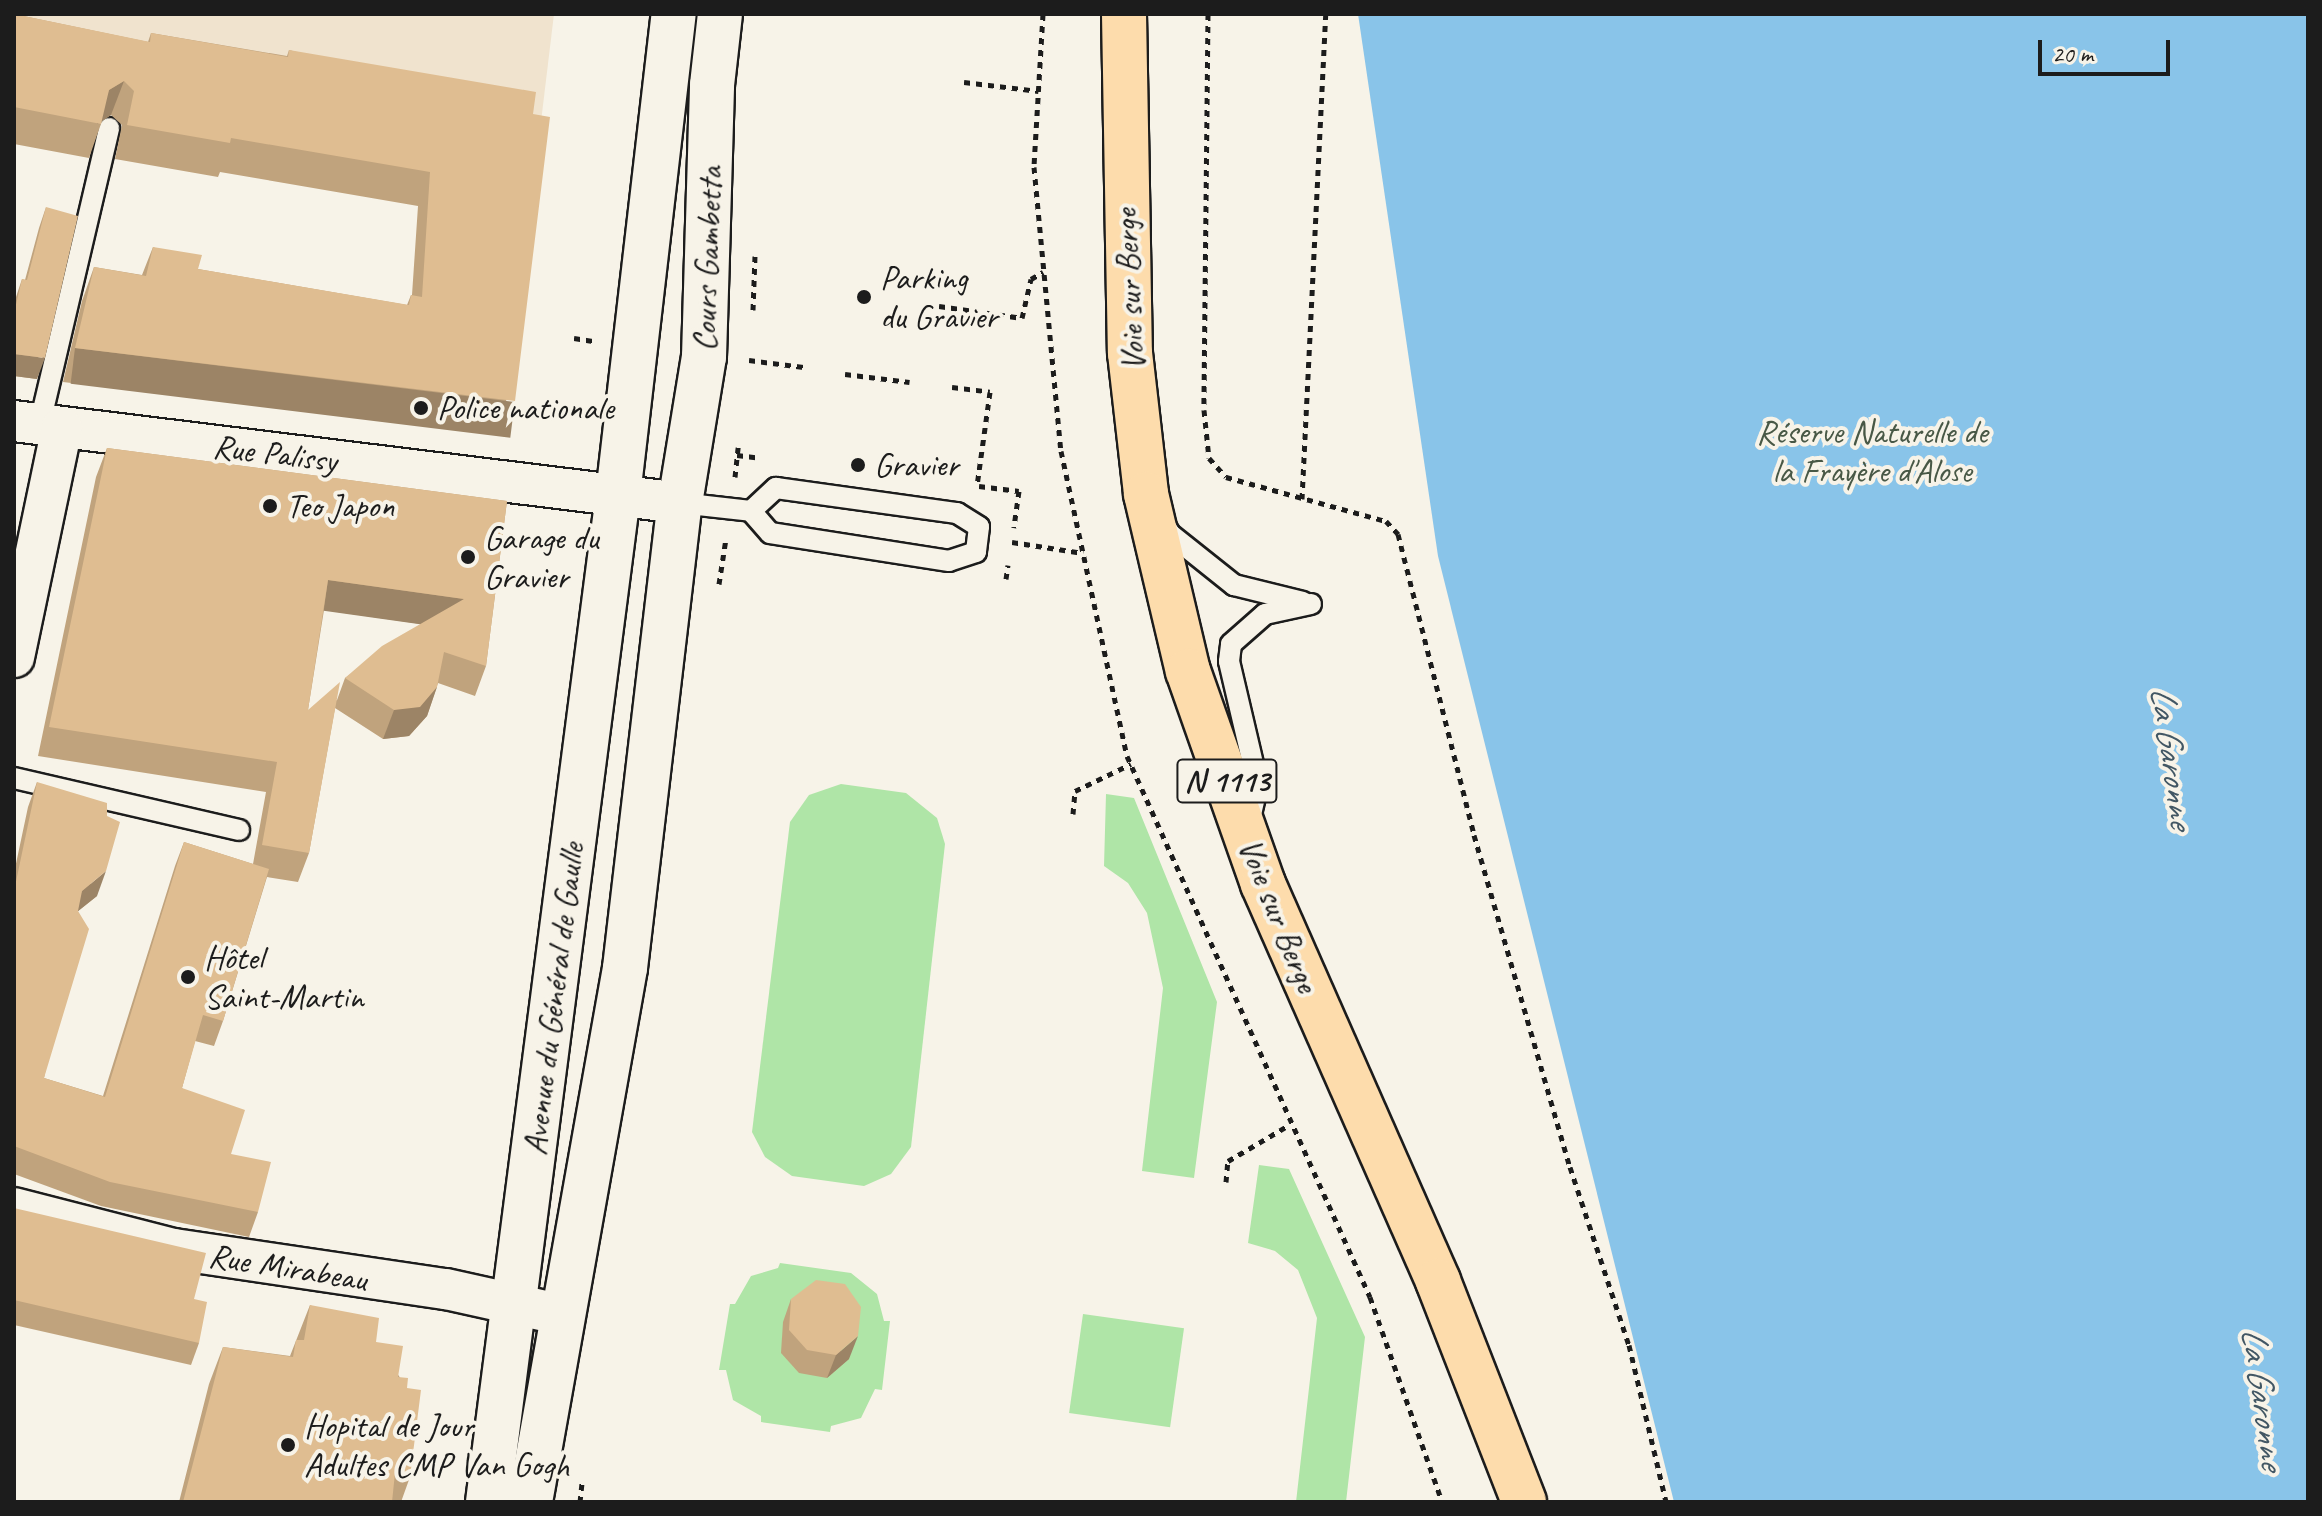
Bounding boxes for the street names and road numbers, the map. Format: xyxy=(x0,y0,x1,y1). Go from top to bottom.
street label: Cours Gambetta xyxy=(683,166,731,352)
street label: Voie sur Berge xyxy=(1104,208,1154,372)
street label: Rue Palissy xyxy=(210,425,340,481)
road number: N 1113 xyxy=(1175,753,1279,809)
street label: Voie sur Berge xyxy=(1230,832,1328,998)
street label: Avenue du Général de Gaulle xyxy=(514,841,592,1157)
street label: Rue Mirabeau xyxy=(206,1234,370,1300)

